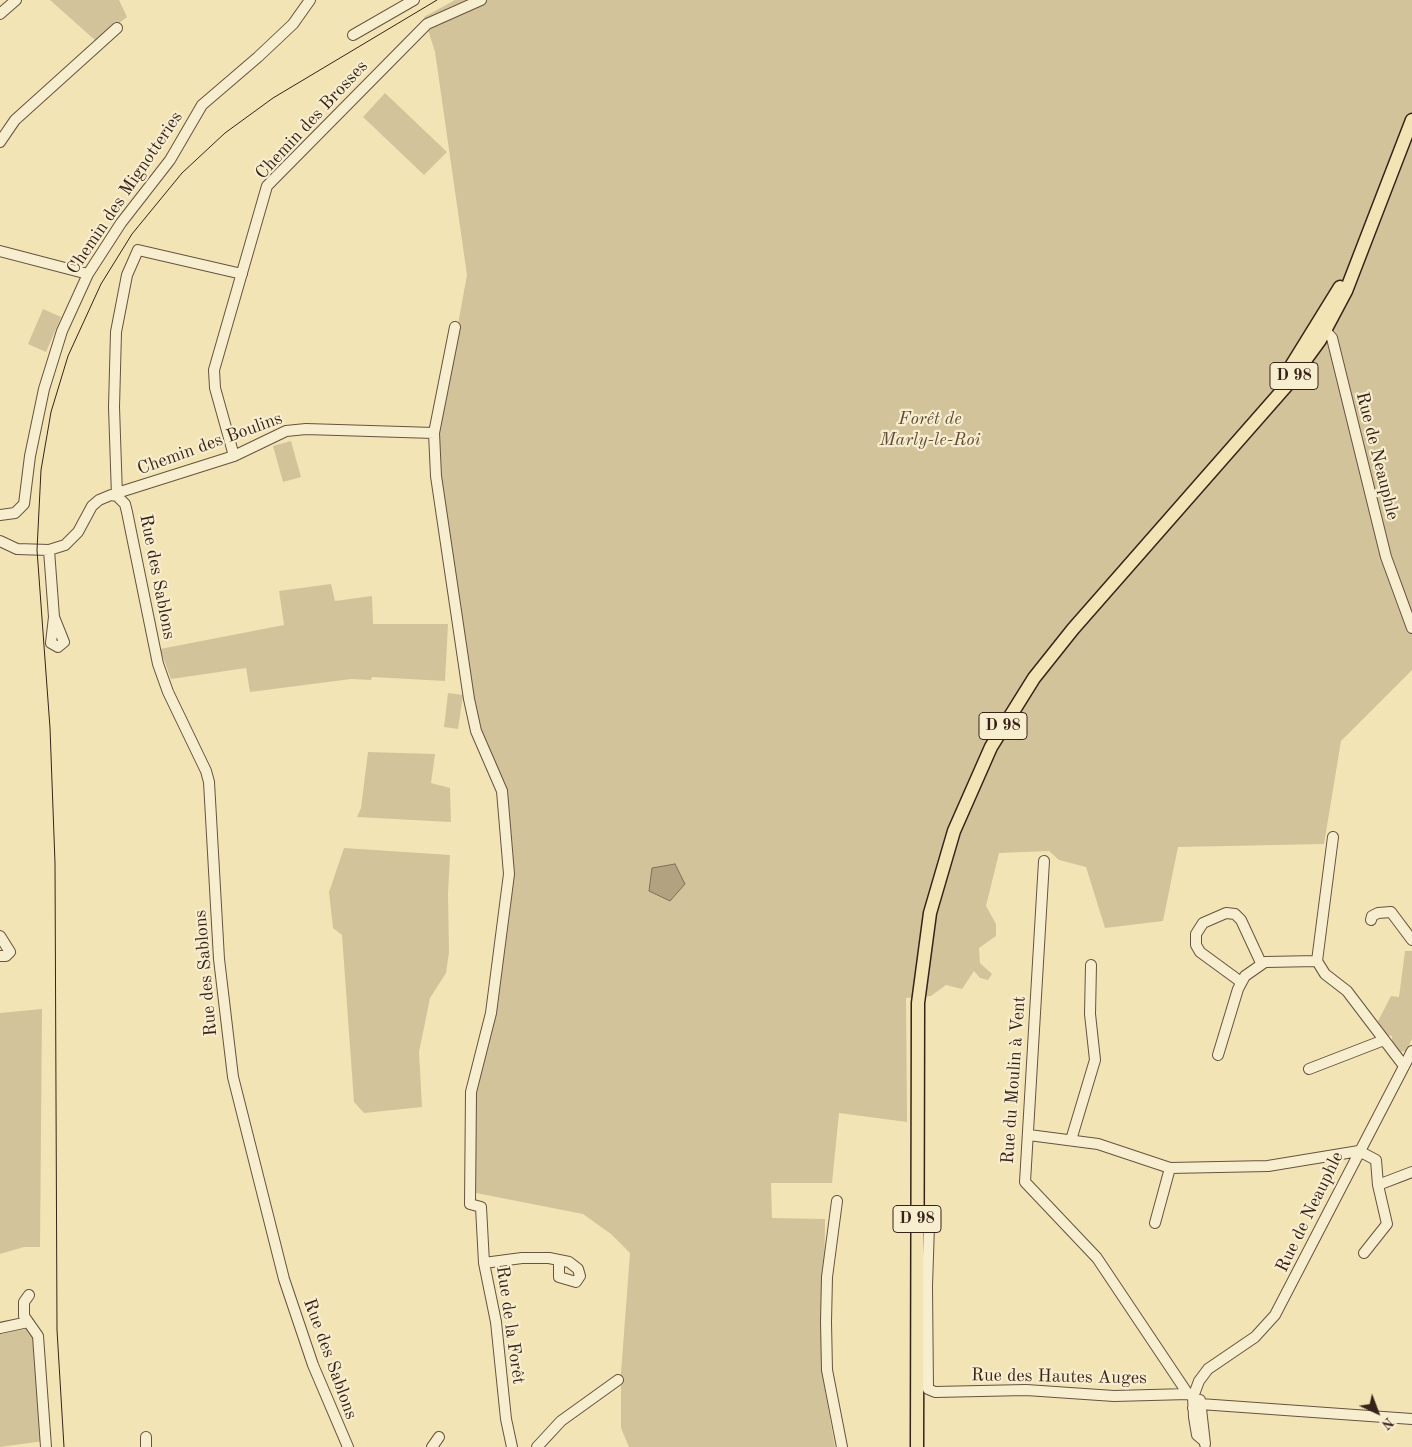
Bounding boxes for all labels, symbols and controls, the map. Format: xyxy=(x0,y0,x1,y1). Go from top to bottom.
street label: Chemin des Brosses xyxy=(251,56,373,184)
street label: Chemin des Mignotteries xyxy=(62,107,188,279)
road number: D 98 xyxy=(1270,362,1318,390)
street label: Rue de Neauphle xyxy=(1351,390,1403,522)
street label: Chemin des Boulins xyxy=(135,408,285,480)
park label: Forêt de Marly-le-Roi xyxy=(879,408,981,450)
street label: Rue des Sablons xyxy=(134,513,180,641)
road number: D 98 xyxy=(979,712,1027,739)
street label: Rue des Sablons xyxy=(190,909,222,1037)
street label: Rue du Moulin à Vent xyxy=(997,995,1031,1165)
street label: Rue de Neauphle xyxy=(1271,1148,1349,1276)
road number: D 98 xyxy=(893,1206,941,1232)
street label: Rue de la Forêt xyxy=(491,1265,529,1385)
street label: Rue des Sablons xyxy=(298,1296,362,1422)
street label: Rue des Hautes Auges xyxy=(971,1365,1147,1389)
north arrow xyxy=(1352,1387,1402,1437)
text: N xyxy=(1379,1414,1396,1432)

